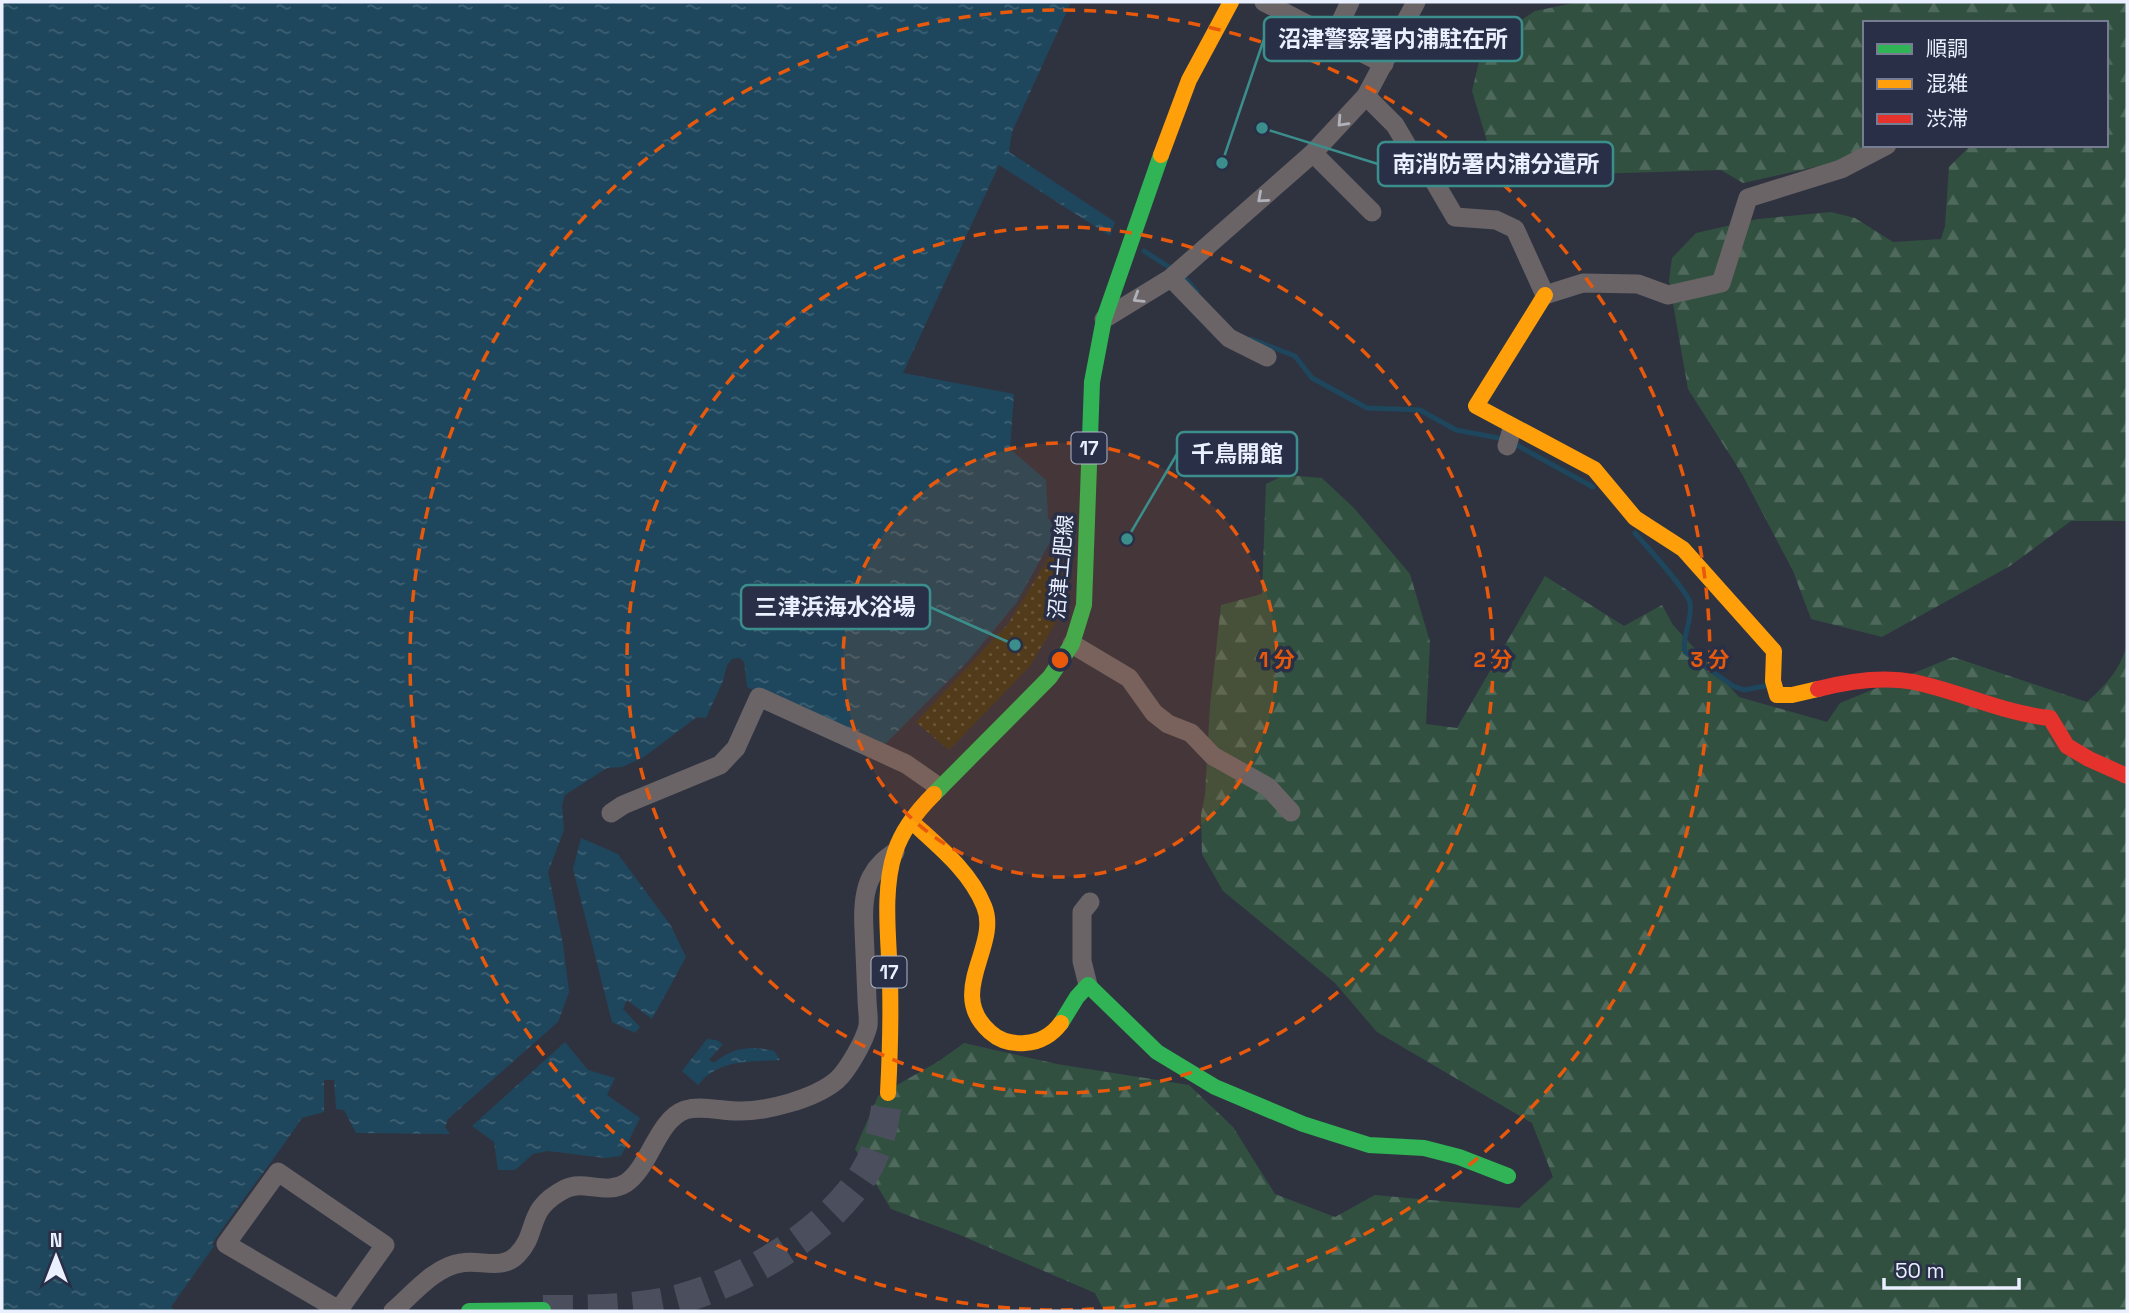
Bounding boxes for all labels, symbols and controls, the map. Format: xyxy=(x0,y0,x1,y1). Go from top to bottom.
callout: 沼津警察署内浦駐在所 xyxy=(1264,17,1522,61)
legend xyxy=(1863,21,2108,147)
text: 沼津警察署内浦駐在所 xyxy=(1278,24,1508,54)
text: 順調 xyxy=(1926,35,1968,62)
text: 混雑 xyxy=(1926,70,1968,97)
text: 渋滞 xyxy=(1926,105,1968,132)
one-way arrow xyxy=(1338,114,1351,127)
callout: 南消防署内浦分遣所 xyxy=(1378,142,1613,186)
text: 南消防署内浦分遣所 xyxy=(1393,149,1600,179)
one-way arrow xyxy=(1257,190,1270,202)
one-way arrow xyxy=(1132,290,1145,303)
road number: 17 xyxy=(1072,432,1106,463)
callout: 千鳥開館 xyxy=(1177,432,1297,476)
text: 千鳥開館 xyxy=(1191,439,1283,469)
street label: 沼津土肥線 xyxy=(1042,513,1079,620)
callout: 三津浜海水浴場 xyxy=(741,585,930,629)
text: 三津浜海水浴場 xyxy=(755,592,916,622)
text: 1 分 xyxy=(1259,646,1295,673)
text: 2 分 xyxy=(1474,646,1512,673)
text: 3 分 xyxy=(1690,646,1730,673)
centre of rings xyxy=(1048,648,1072,672)
road number: 17 xyxy=(872,956,906,988)
north arrow xyxy=(21,1222,91,1292)
text: N xyxy=(50,1228,62,1253)
scale bar xyxy=(1884,1246,2019,1290)
text: 50 m xyxy=(1895,1257,1945,1284)

